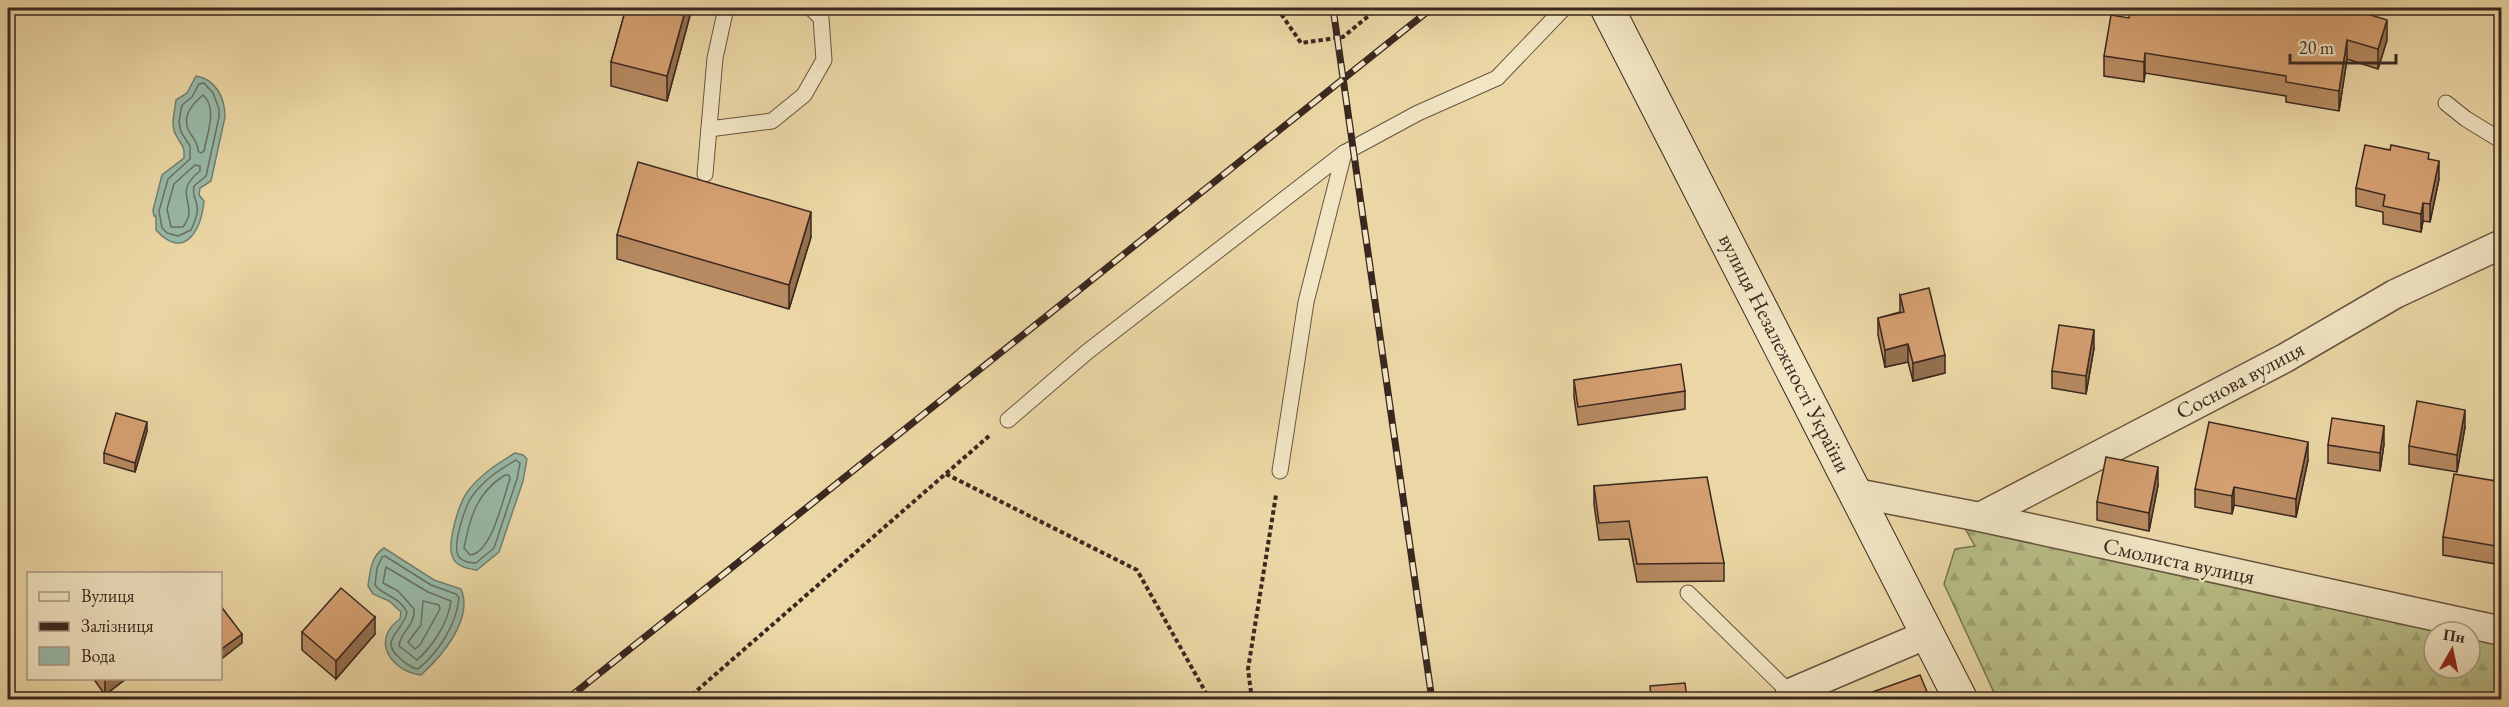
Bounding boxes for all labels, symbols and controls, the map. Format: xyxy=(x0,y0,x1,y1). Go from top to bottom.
scale bar xyxy=(2290,27,2396,65)
text: 20 m xyxy=(2299,36,2334,59)
street label: вулиця Незалежності України xyxy=(1712,229,1858,478)
street label: Соснова вулиця xyxy=(2171,334,2309,426)
street label: Смолиста вулиця xyxy=(2100,531,2258,591)
legend xyxy=(27,572,222,680)
text: Вулиця xyxy=(81,584,134,607)
text: Залізниця xyxy=(81,614,154,637)
north arrow xyxy=(2422,620,2482,680)
text: Пн xyxy=(2442,624,2467,648)
text: Вода xyxy=(81,644,116,667)

